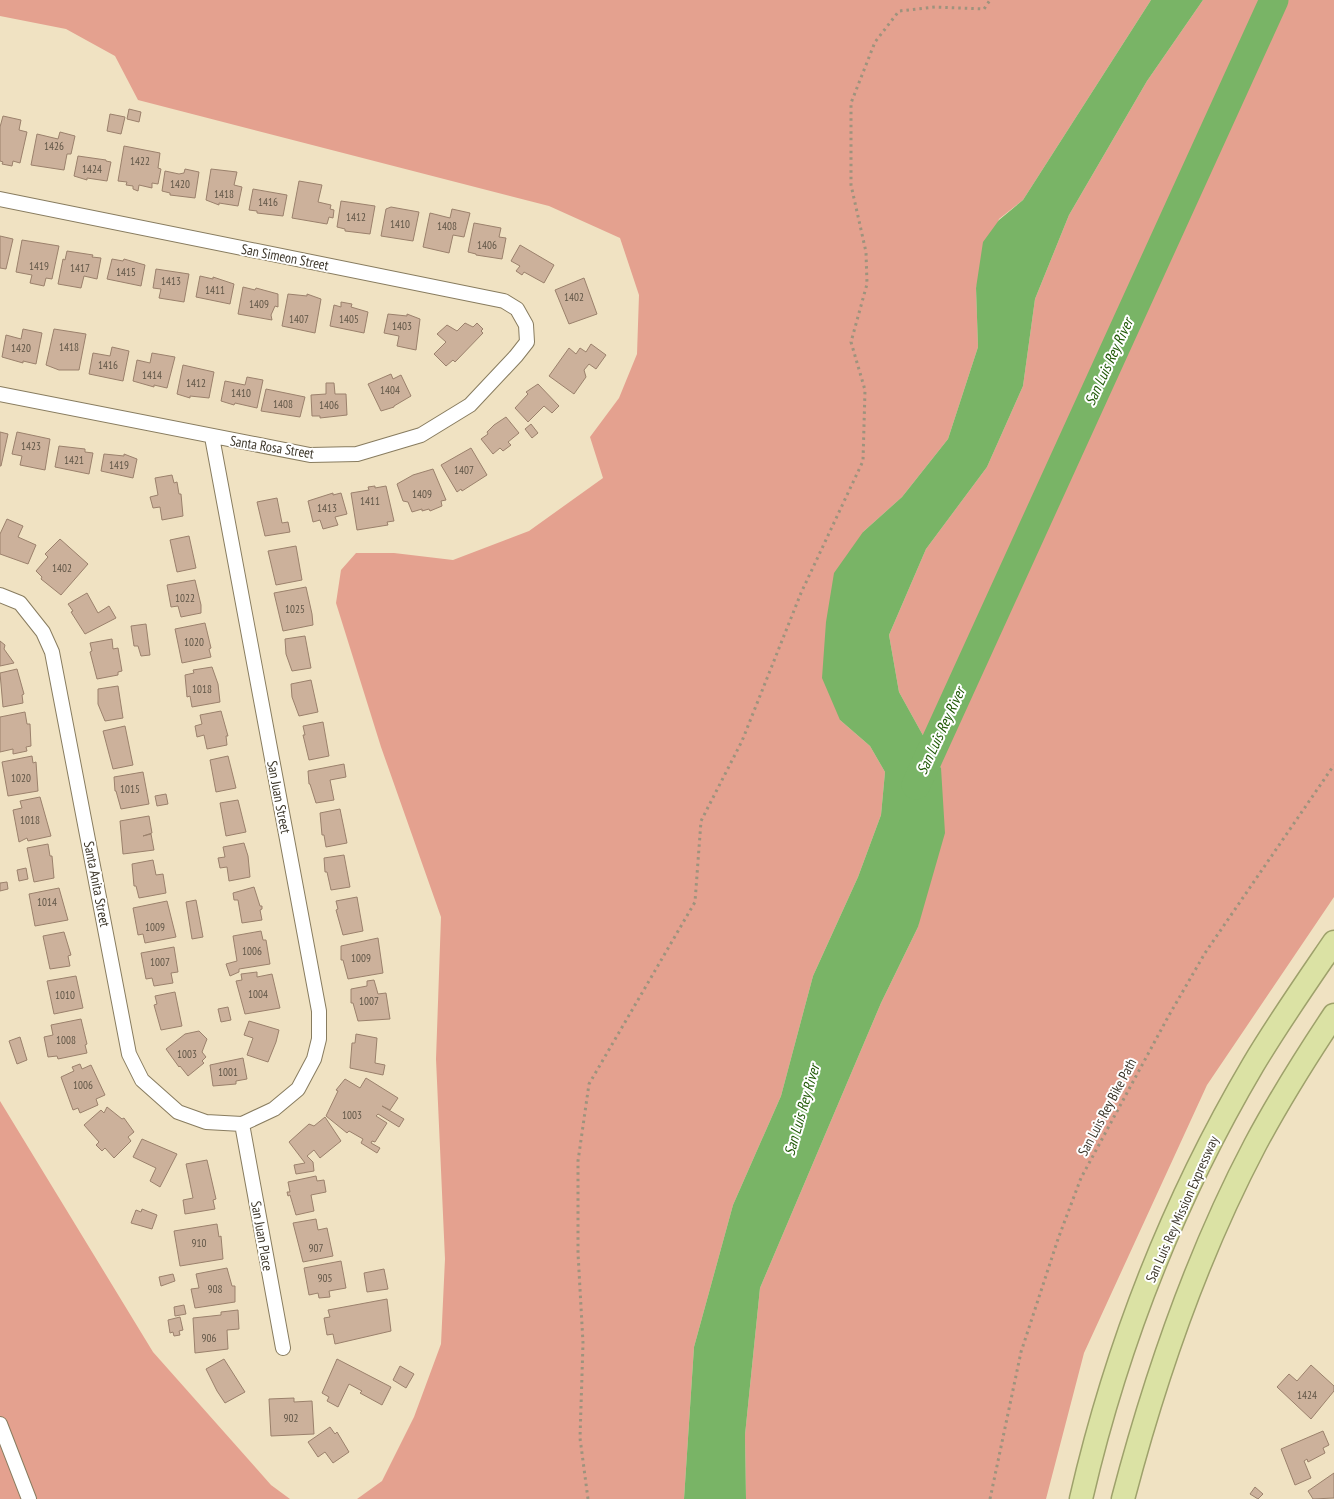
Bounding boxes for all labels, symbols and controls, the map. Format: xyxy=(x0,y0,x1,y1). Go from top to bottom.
house number: 1426 xyxy=(44,139,64,153)
house number: 1422 xyxy=(130,154,150,168)
house number: 1424 xyxy=(82,162,102,176)
house number: 1420 xyxy=(170,177,190,191)
house number: 1418 xyxy=(214,187,234,201)
house number: 1416 xyxy=(258,195,278,209)
house number: 1412 xyxy=(346,210,366,224)
house number: 1410 xyxy=(390,217,410,231)
house number: 1408 xyxy=(437,219,457,233)
house number: 1406 xyxy=(477,238,497,252)
street label: San Simeon Street xyxy=(240,240,330,274)
house number: 1419 xyxy=(29,259,49,273)
house number: 1417 xyxy=(70,261,90,275)
house number: 1415 xyxy=(116,265,136,279)
house number: 1413 xyxy=(161,274,181,288)
house number: 1411 xyxy=(205,283,225,297)
house number: 1402 xyxy=(564,290,584,304)
house number: 1409 xyxy=(249,297,269,311)
house number: 1407 xyxy=(289,312,309,326)
house number: 1405 xyxy=(339,312,359,326)
water label: San Luis Rey River xyxy=(1080,314,1138,408)
house number: 1403 xyxy=(392,319,412,333)
house number: 1418 xyxy=(59,340,79,354)
house number: 1420 xyxy=(11,341,31,355)
house number: 1416 xyxy=(98,358,118,372)
house number: 1414 xyxy=(142,368,162,382)
house number: 1412 xyxy=(186,376,206,390)
house number: 1404 xyxy=(380,383,400,397)
house number: 1410 xyxy=(231,386,251,400)
house number: 1408 xyxy=(273,397,293,411)
house number: 1406 xyxy=(319,398,339,412)
street label: Santa Rosa Street xyxy=(229,431,315,463)
house number: 1423 xyxy=(21,439,41,453)
house number: 1421 xyxy=(64,453,84,467)
house number: 1419 xyxy=(109,458,129,472)
house number: 1407 xyxy=(454,463,474,477)
house number: 1409 xyxy=(412,487,432,501)
house number: 1411 xyxy=(360,494,380,508)
house number: 1413 xyxy=(317,501,337,515)
house number: 1402 xyxy=(52,561,72,575)
house number: 1022 xyxy=(175,591,195,605)
house number: 1025 xyxy=(285,602,305,616)
house number: 1020 xyxy=(184,635,204,649)
house number: 1018 xyxy=(192,682,212,696)
water label: San Luis Rey River xyxy=(912,683,970,777)
street label: San Juan Street xyxy=(263,759,295,835)
house number: 1020 xyxy=(11,771,31,785)
house number: 1015 xyxy=(120,782,140,796)
house number: 1018 xyxy=(20,813,40,827)
street label: Santa Anita Street xyxy=(80,840,114,929)
house number: 1014 xyxy=(37,895,57,909)
house number: 1009 xyxy=(145,920,165,934)
house number: 1006 xyxy=(242,944,262,958)
house number: 1009 xyxy=(351,951,371,965)
house number: 1007 xyxy=(150,955,170,969)
house number: 1004 xyxy=(248,987,268,1001)
house number: 1010 xyxy=(55,988,75,1002)
house number: 1007 xyxy=(359,994,379,1008)
house number: 1008 xyxy=(56,1033,76,1047)
house number: 1003 xyxy=(177,1047,197,1061)
street label: San Luis Rey Bike Path xyxy=(1074,1055,1140,1159)
water label: San Luis Rey River xyxy=(779,1060,824,1158)
house number: 1001 xyxy=(218,1065,238,1079)
house number: 1006 xyxy=(73,1078,93,1092)
house number: 1003 xyxy=(342,1108,362,1122)
street label: San Luis Rey Mission Expressway xyxy=(1142,1132,1223,1285)
street label: San Juan Place xyxy=(247,1200,277,1273)
house number: 910 xyxy=(192,1236,206,1250)
house number: 907 xyxy=(309,1241,323,1255)
house number: 905 xyxy=(318,1271,332,1285)
house number: 908 xyxy=(208,1282,222,1296)
house number: 906 xyxy=(202,1331,216,1345)
house number: 1424 xyxy=(1297,1388,1317,1402)
house number: 902 xyxy=(284,1411,298,1425)

